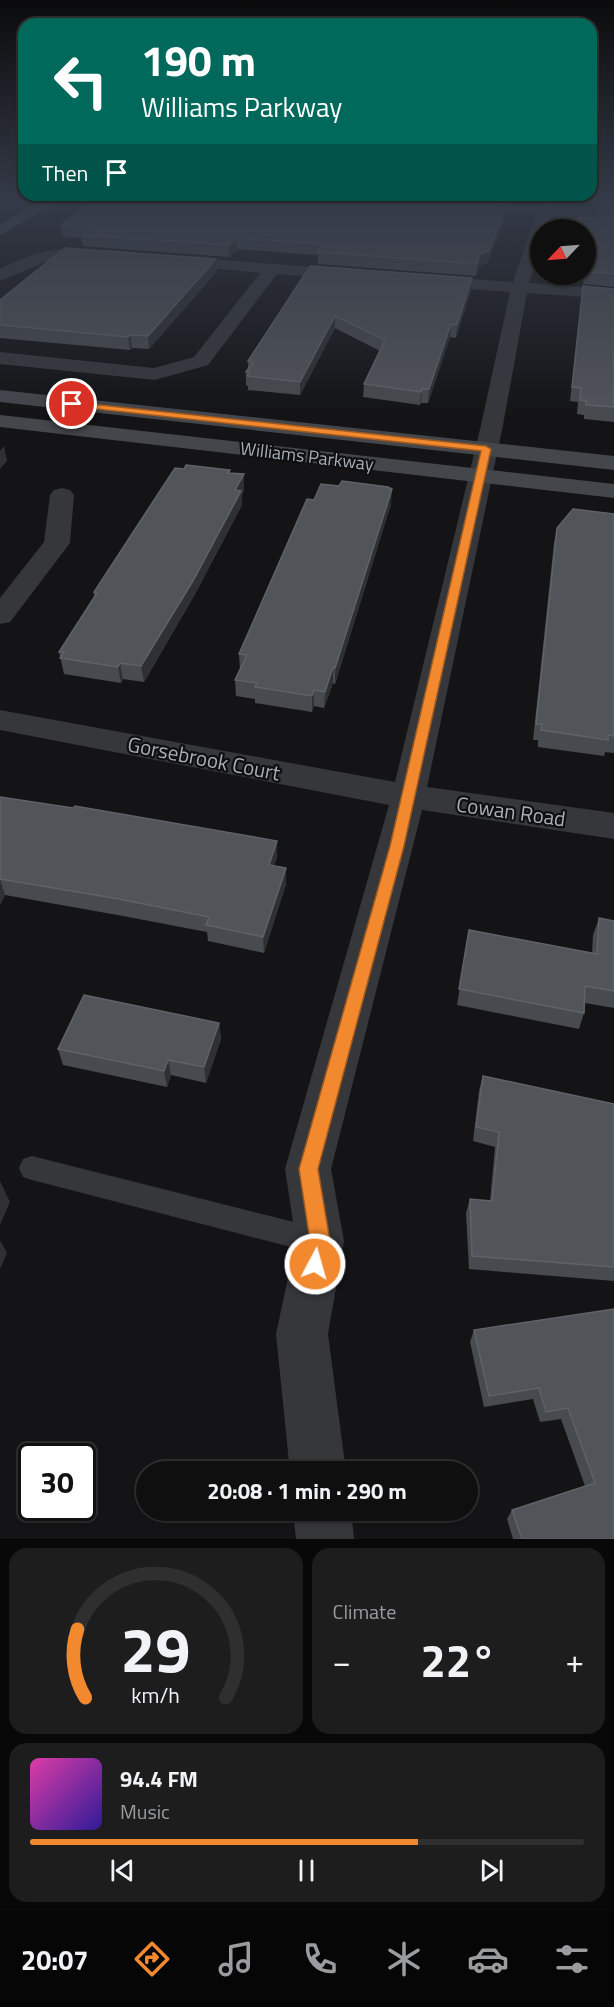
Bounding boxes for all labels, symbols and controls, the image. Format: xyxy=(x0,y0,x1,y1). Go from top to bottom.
text: 190 m xyxy=(141,28,256,92)
icon: left xyxy=(42,42,120,120)
text: Williams Parkway xyxy=(141,86,342,127)
text: Then xyxy=(42,156,88,190)
icon: arrive xyxy=(100,156,133,189)
north arrow xyxy=(530,219,596,285)
map controls xyxy=(530,219,596,285)
pin xyxy=(46,378,97,429)
icon: arrive xyxy=(55,387,88,420)
street label: Williams Parkway xyxy=(239,434,376,478)
street label: Gorsebrook Court xyxy=(125,728,284,789)
street label: Cowan Road xyxy=(454,788,568,834)
position arrow xyxy=(283,1232,347,1296)
speed limit sign: 30 xyxy=(18,1443,96,1521)
text: 20:08 · 1 min · 290 m xyxy=(207,1474,407,1508)
text: Climate xyxy=(333,1596,396,1627)
text: 29 xyxy=(121,1601,191,1696)
text: 22° xyxy=(420,1626,496,1694)
text: − xyxy=(333,1636,351,1686)
text: + xyxy=(566,1636,584,1686)
text: km/h xyxy=(131,1679,180,1711)
text: 94.4 FM xyxy=(120,1762,198,1796)
text: Music xyxy=(120,1796,170,1827)
icon: previous xyxy=(106,1854,139,1887)
icon: pause xyxy=(290,1854,323,1887)
icon: next xyxy=(475,1854,508,1887)
icon: directions xyxy=(131,1938,173,1980)
icon: music xyxy=(215,1938,257,1980)
icon: phone xyxy=(299,1938,341,1980)
icon: climate xyxy=(383,1938,425,1980)
icon: car xyxy=(467,1938,509,1980)
icon: filters xyxy=(551,1938,593,1980)
text: 20:07 xyxy=(21,1939,88,1980)

